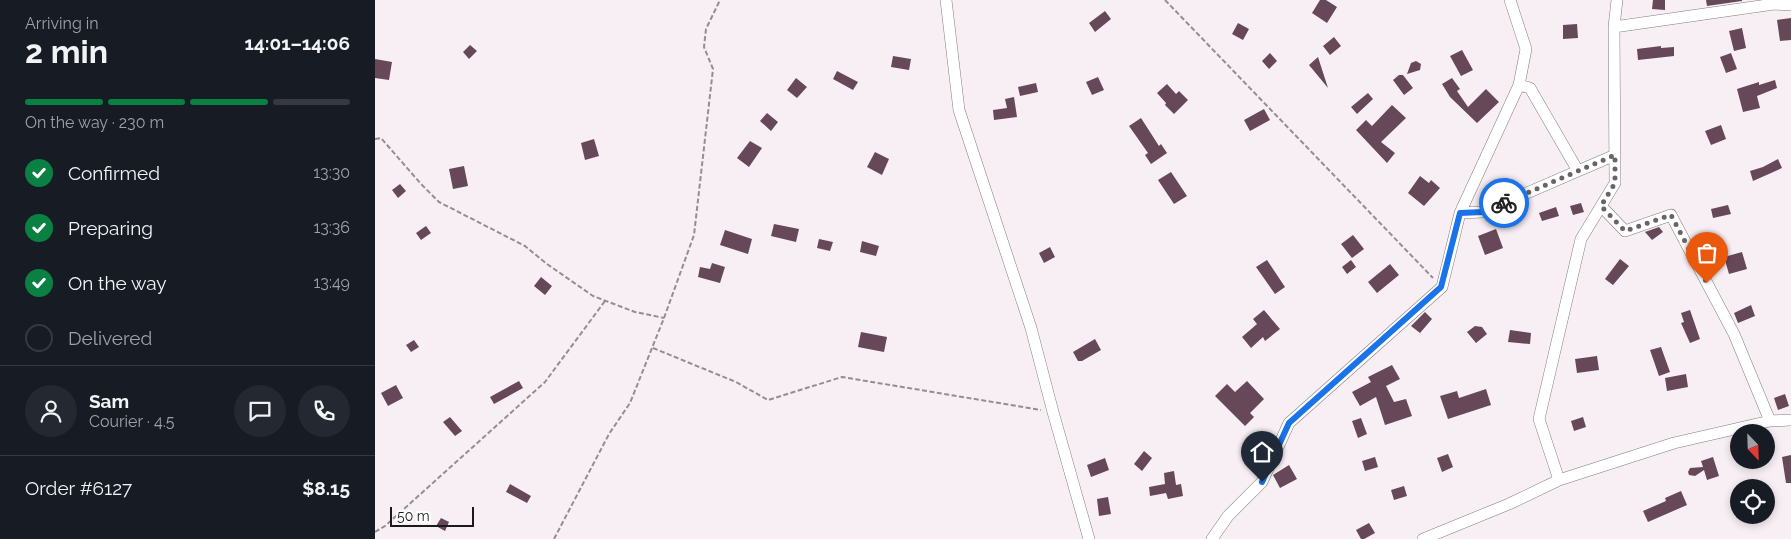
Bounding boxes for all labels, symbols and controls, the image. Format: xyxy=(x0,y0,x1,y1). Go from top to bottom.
text: Arriving in xyxy=(25,14,99,33)
text: 14:01–14:06 xyxy=(245,32,350,54)
text: 2 min xyxy=(25,33,108,70)
text: On the way · 230 m xyxy=(25,113,164,132)
icon: check xyxy=(25,159,53,187)
text: Confirmed xyxy=(68,162,160,184)
text: 13:30 xyxy=(313,163,350,182)
courier xyxy=(1479,178,1529,228)
icon: bike xyxy=(1490,189,1518,217)
icon: check xyxy=(25,214,53,242)
text: Preparing xyxy=(68,217,153,239)
text: 13:36 xyxy=(313,218,350,237)
pin xyxy=(1686,232,1728,283)
icon: bag xyxy=(1693,239,1721,267)
icon: check xyxy=(25,269,53,297)
text: On the way xyxy=(68,272,167,294)
text: 13:49 xyxy=(313,273,350,292)
text: Delivered xyxy=(68,327,152,349)
button: person xyxy=(25,385,77,437)
button: chat xyxy=(234,385,286,437)
button: phone xyxy=(298,385,350,437)
text: Sam xyxy=(89,390,129,412)
text: Courier · 4.5 xyxy=(89,412,174,431)
north arrow xyxy=(1730,424,1775,469)
map controls xyxy=(1730,424,1775,524)
pin xyxy=(1241,431,1283,482)
icon: home xyxy=(1248,438,1276,466)
text: Order #6127 xyxy=(25,477,132,499)
text: $8.15 xyxy=(302,477,350,499)
button: locate xyxy=(1730,479,1775,524)
scale bar xyxy=(390,504,474,527)
text: 50 m xyxy=(397,508,430,524)

